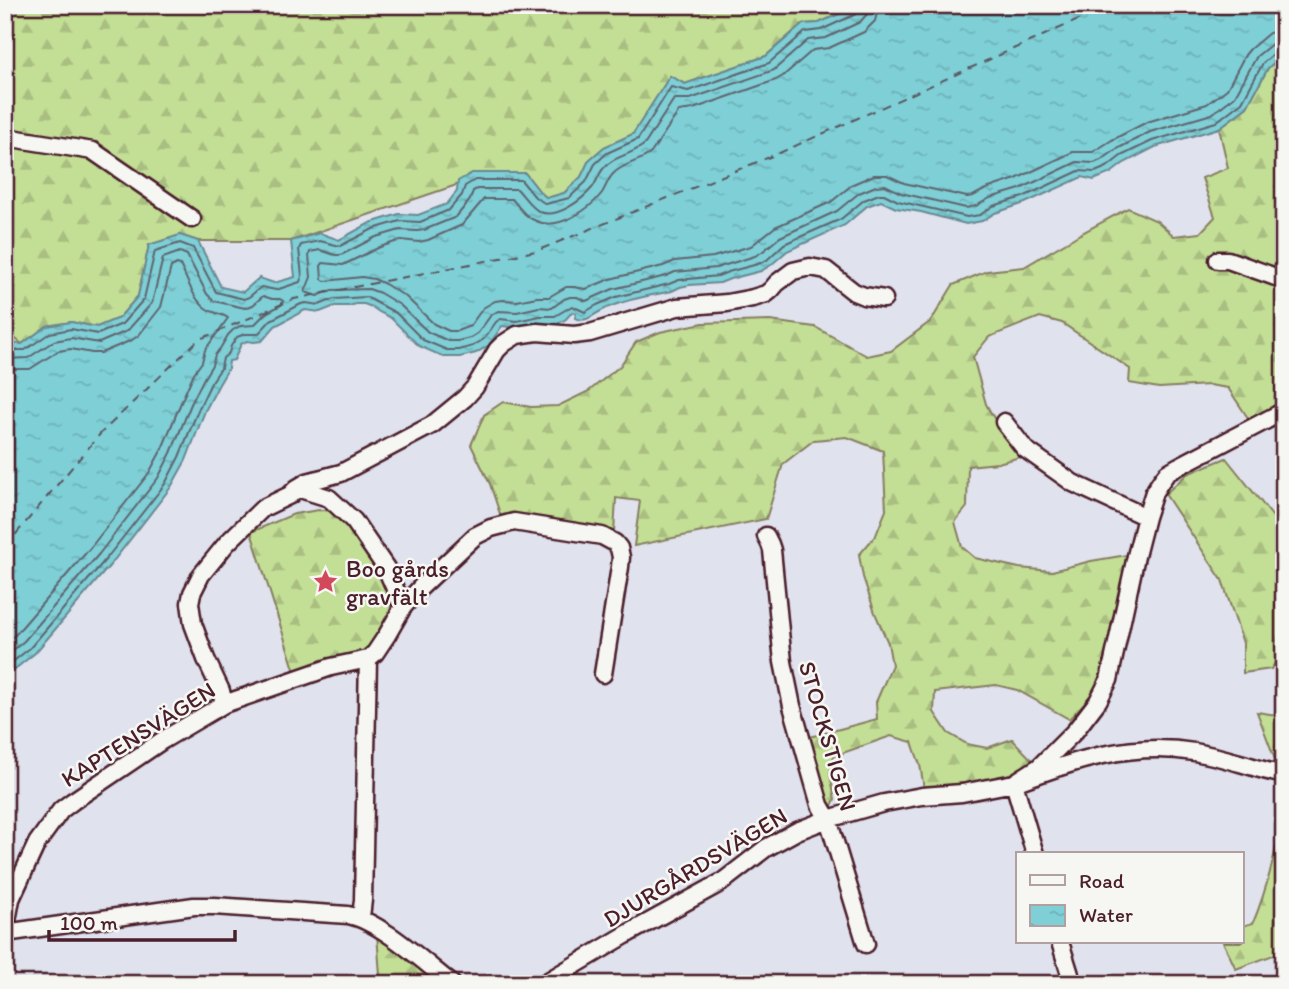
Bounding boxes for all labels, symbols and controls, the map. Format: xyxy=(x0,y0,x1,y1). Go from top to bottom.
place label: Boo gårds gravfält xyxy=(346,554,449,611)
place icon: Boo gårds gravfält xyxy=(312,568,340,596)
street label: STOCKSTIGEN xyxy=(793,658,863,814)
street label: KAPTENSVÄGEN xyxy=(56,675,220,793)
street label: DJURGÅRDSVÄGEN xyxy=(598,801,792,933)
legend xyxy=(1016,852,1244,944)
text: Road xyxy=(1079,868,1125,893)
scale bar xyxy=(49,898,234,942)
text: Water xyxy=(1079,902,1133,927)
text: 100 m xyxy=(60,910,118,935)

